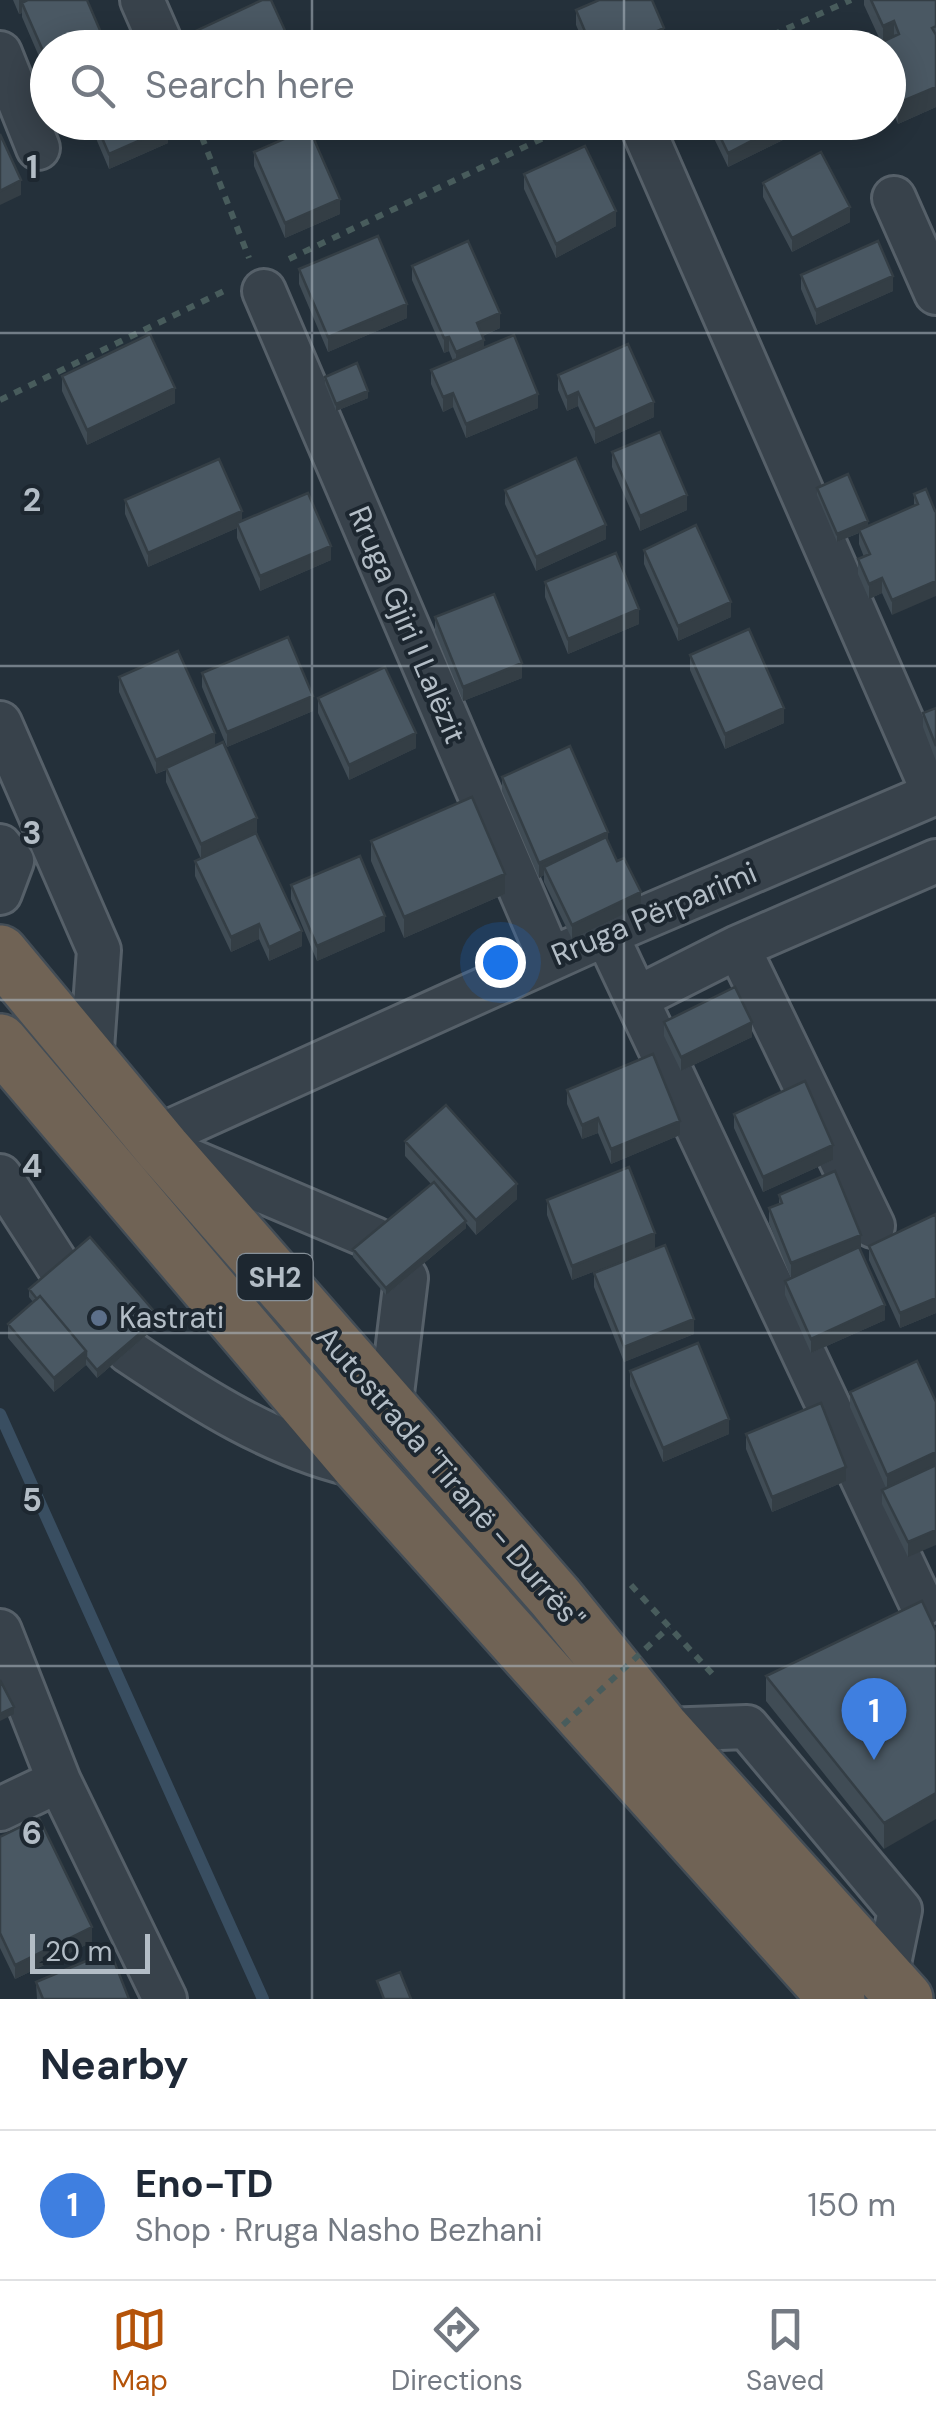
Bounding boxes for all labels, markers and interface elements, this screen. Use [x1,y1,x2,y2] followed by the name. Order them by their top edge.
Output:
[30,30,906,140] search box
[65,58,120,113] icon: search
[145,60,355,110] text: Search here
[26,146,38,188] text: 1
[23,479,41,521] text: 2
[340,500,475,749] street label: Rruga Gjiri I Lalëzit
[22,812,42,854] text: 3
[545,853,762,974] street label: Rruga Përparimi
[475,937,526,988] your location
[22,1145,42,1187] text: 4
[238,1254,312,1300] road number: SH2
[119,1298,224,1337] place label: Kastrati
[88,1307,110,1329] marker: Kastrati
[308,1318,593,1637] street label: Autostrada "Tiranë - Durrës"
[22,1479,42,1521] text: 5
[842,1678,906,1760] pin: 1
[22,1812,42,1854] text: 6
[30,1929,150,1974] scale bar
[45,1933,112,1970] text: 20 m
[40,2037,189,2092] text: Nearby
[135,2159,273,2209] text: Eno-TD
[67,2184,78,2226] text: 1
[808,2184,896,2226] text: 150 m
[135,2209,543,2251] text: Shop · Rruga Nasho Bezhani
[112,2302,168,2399] tab: Map
[391,2302,523,2399] tab: Directions
[746,2302,824,2399] tab: Saved

